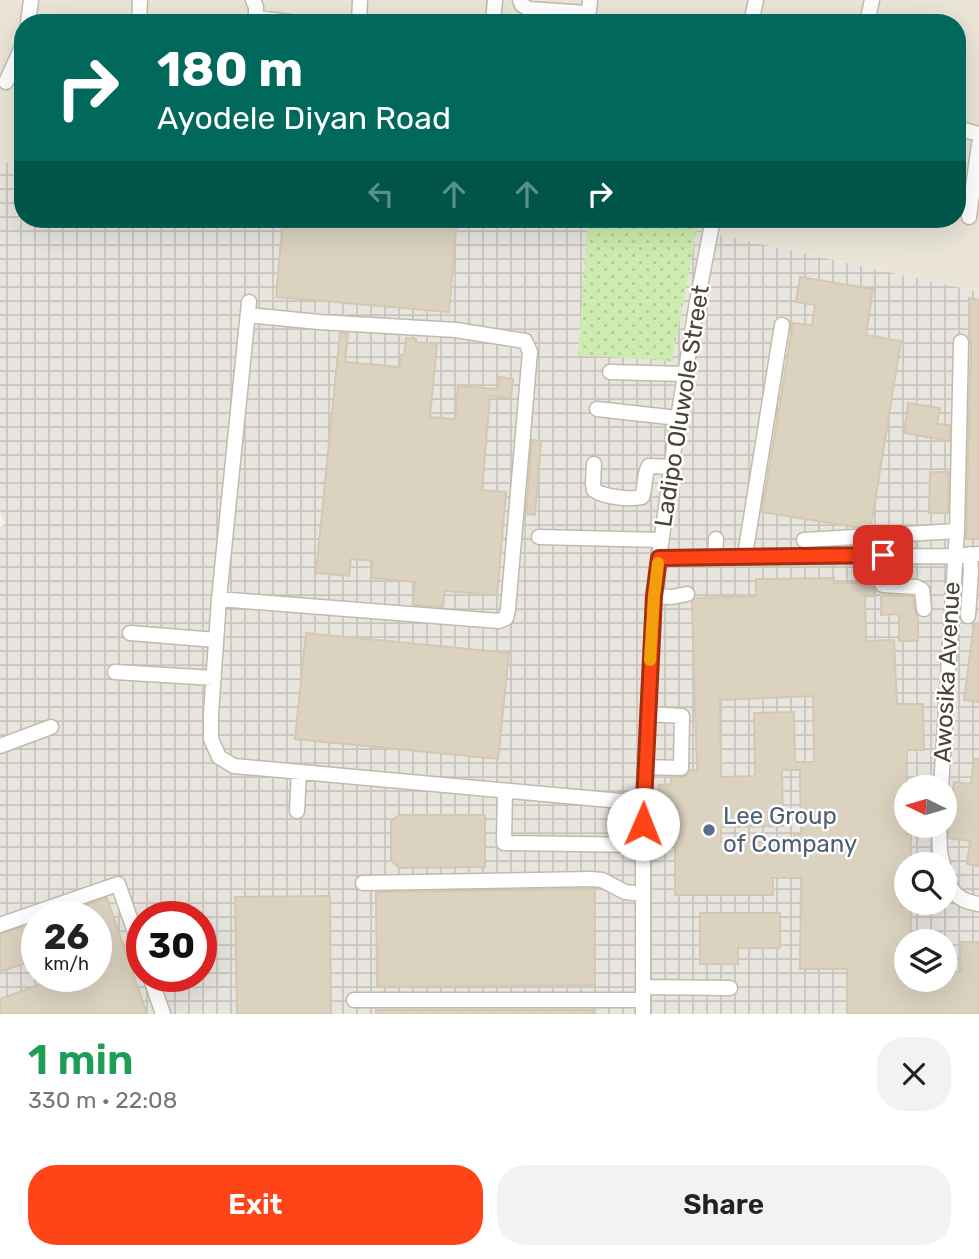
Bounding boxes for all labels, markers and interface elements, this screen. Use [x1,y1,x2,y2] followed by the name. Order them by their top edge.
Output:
[157,40,303,98] text: 180 m
[42,42,133,133] icon: right
[157,99,451,137] text: Ayodele Diyan Road
[362,175,400,213] icon: left
[435,175,473,213] icon: ahead
[508,175,546,213] icon: ahead
[581,175,619,213] icon: right
[649,283,715,529] street label: Ladipo Oluwole Street
[853,525,913,585] pin
[864,536,902,574] icon: arrive
[928,581,966,763] street label: Awosika Avenue
[894,775,957,838] north arrow
[894,775,957,992] map controls
[606,787,680,861] position arrow
[723,802,857,858] place label: Lee Group of Company
[701,822,717,838] marker: Lee Group of Company
[894,852,957,915] button: search
[126,901,217,992] speed limit sign: 30
[44,916,89,958] text: 26
[894,929,957,992] button: layers
[44,953,89,975] text: km/h
[28,1035,134,1085] text: 1 min
[877,1037,951,1111] button: close
[28,1086,177,1114] text: 330 m · 22:08
[28,1165,483,1245] button: Exit
[497,1165,951,1245] button: Share

